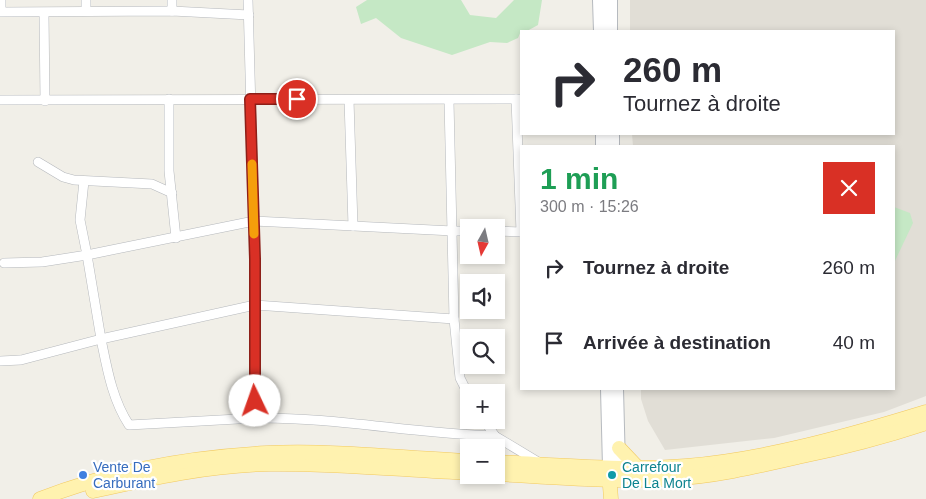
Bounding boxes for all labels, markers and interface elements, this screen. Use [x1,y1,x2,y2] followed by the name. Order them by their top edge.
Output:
[540,50,605,115] icon: right
[623,50,722,89] text: 260 m
[276,78,318,120] pin
[283,85,311,113] icon: arrive
[623,91,781,116] text: Tournez à droite
[540,162,618,195] text: 1 min
[823,162,875,214] button: close
[540,198,639,215] text: 300 m · 15:26
[460,219,505,264] north arrow
[460,219,505,484] map controls
[540,254,568,282] icon: right
[583,257,729,278] text: Tournez à droite
[822,257,875,278] text: 260 m
[460,274,505,319] button: sound
[460,329,505,374] button: search
[540,329,568,357] icon: arrive
[583,332,771,353] text: Arrivée à destination
[833,332,875,353] text: 40 m
[228,374,280,426] position arrow
[460,384,505,429] button: +
[460,439,505,484] button: −
[93,459,155,491] place label: Vente De Carburant
[622,459,691,491] place label: Carrefour De La Mort
[77,469,89,481] marker: Vente De Carburant
[606,469,618,481] marker: Carrefour De La Mort

